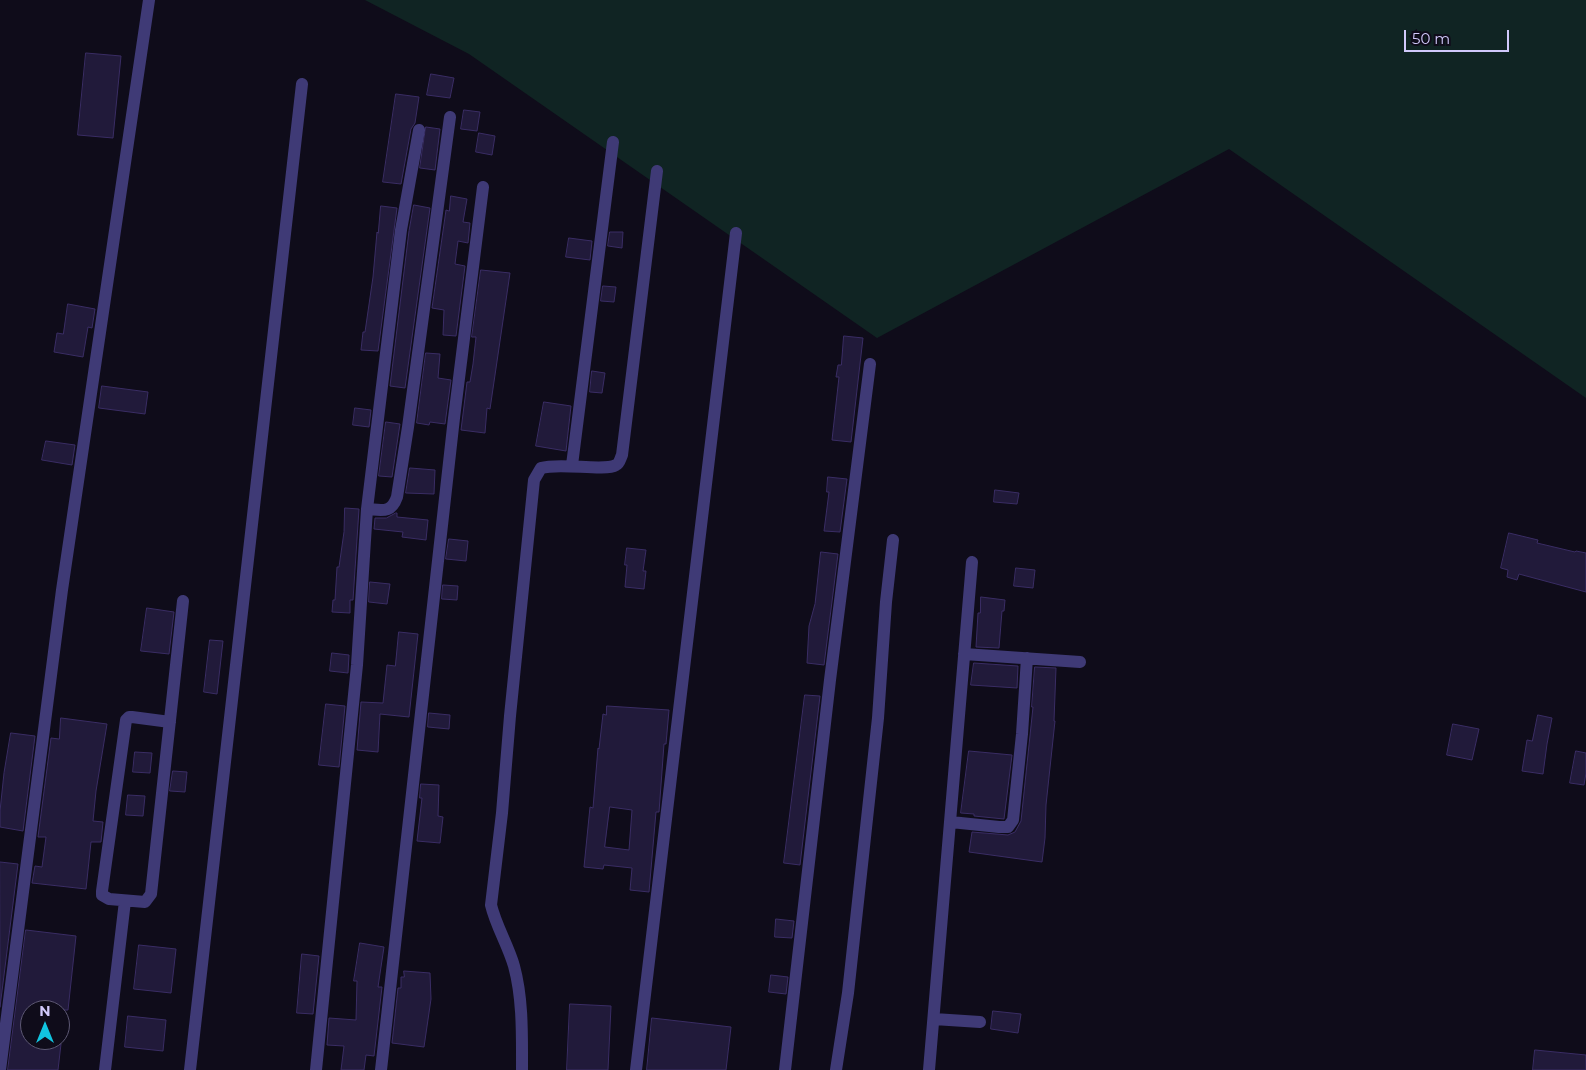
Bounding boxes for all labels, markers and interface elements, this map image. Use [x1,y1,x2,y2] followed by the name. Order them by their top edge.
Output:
[1406,20,1511,52] scale bar
[1412,29,1450,48] text: 50 m
[20,1000,70,1050] north arrow
[39,1002,51,1020] text: N

